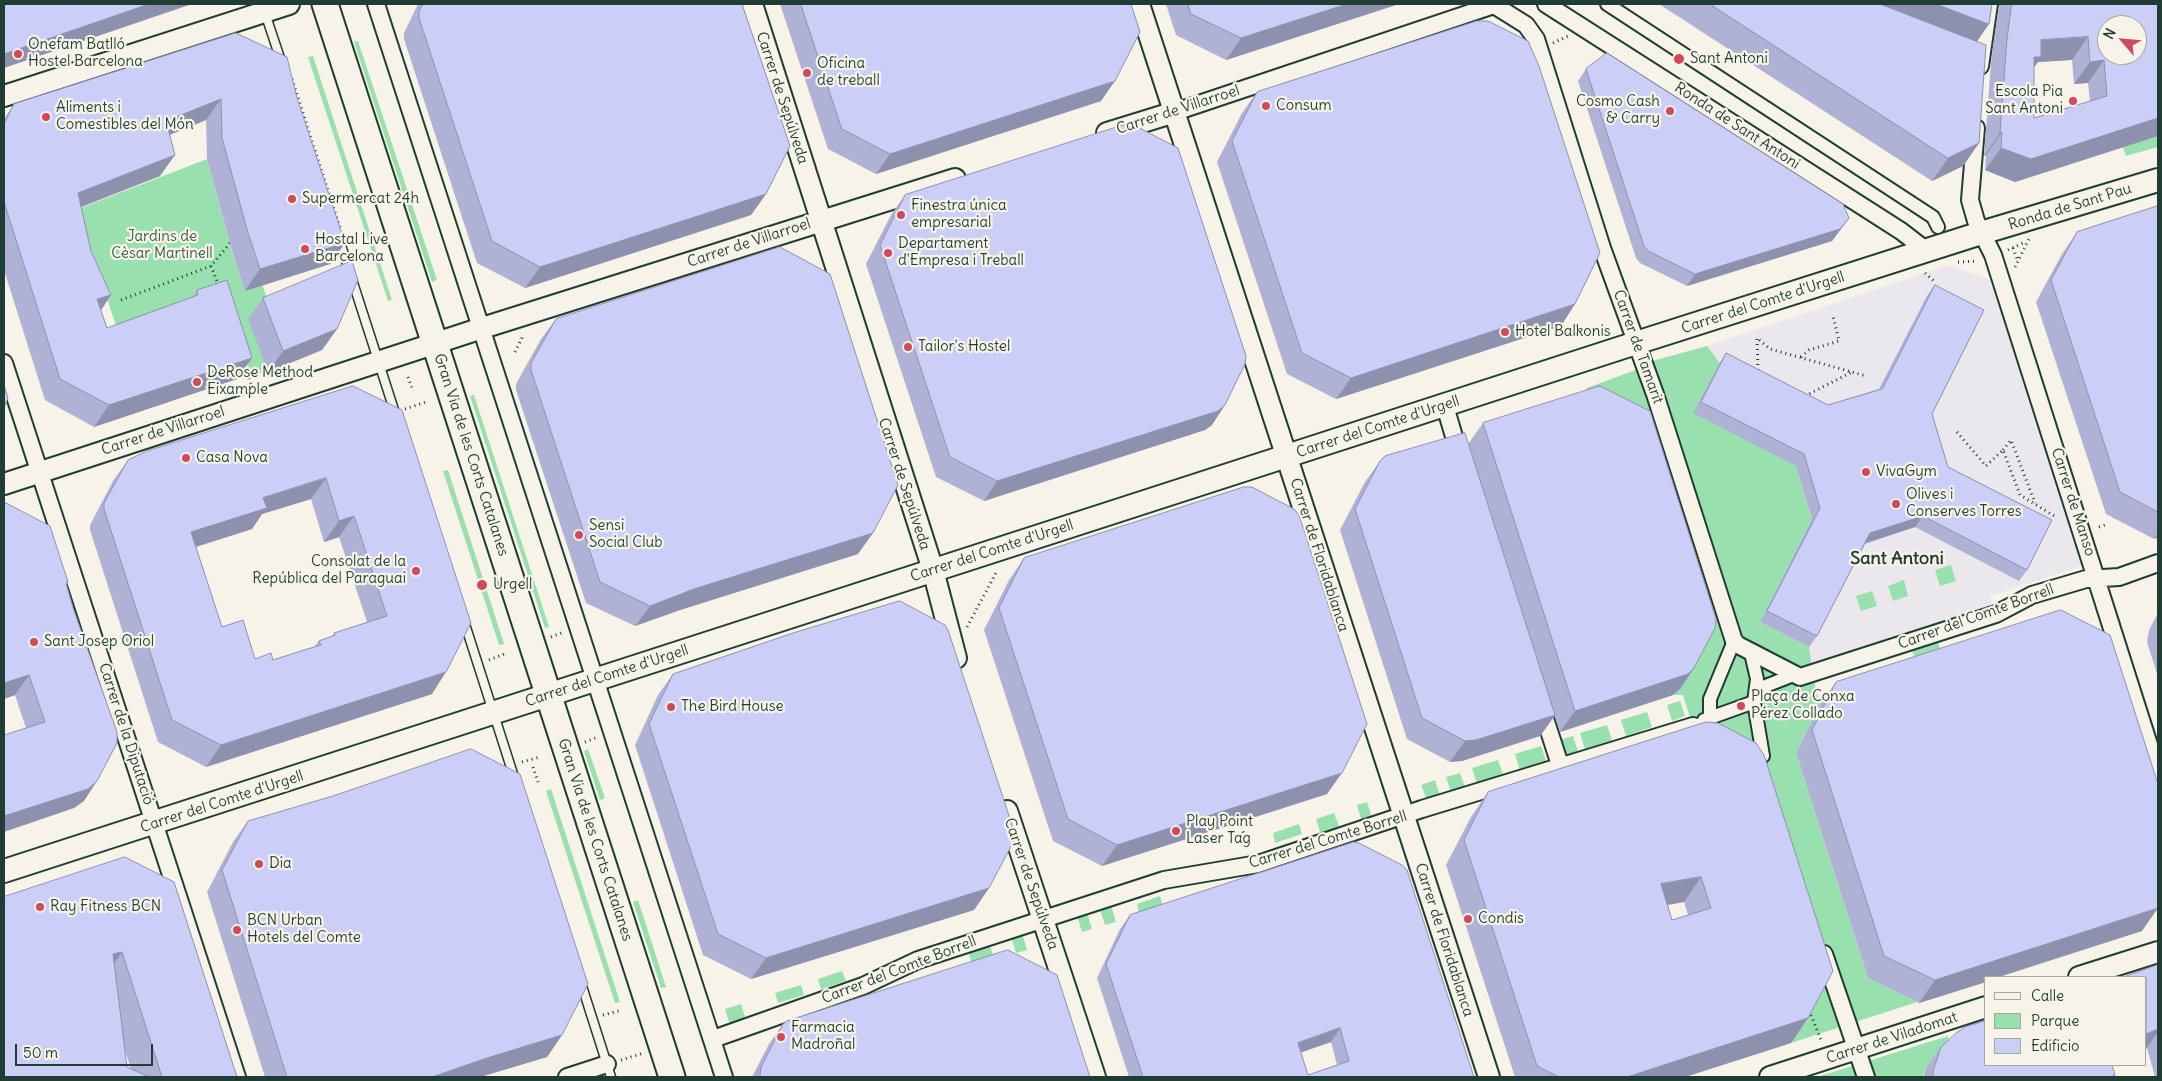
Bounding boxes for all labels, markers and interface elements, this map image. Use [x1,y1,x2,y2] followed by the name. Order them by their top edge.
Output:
[2097,15,2147,65] north arrow
[2099,25,2120,42] text: N
[752,30,812,166] street label: Carrer de Sepúlveda
[28,36,143,71] place label: Onefam Batlló Hostel Barcelona
[12,48,24,60] marker: Onefam Batlló Hostel Barcelona
[1690,50,1768,68] place label: Sant Antoni
[1672,52,1686,66] marker: Sant Antoni
[817,55,880,90] place label: Oficina de treball
[801,67,813,79] marker: Oficina de treball
[1671,79,1803,173] street label: Ronda de Sant Antoni
[1114,82,1242,138] street label: Carrer de Villarroel
[1985,83,2063,118] place label: Escola Pia Sant Antoni
[1576,93,1660,128] place label: Cosmo Cash & Carry
[2067,95,2079,107] marker: Escola Pia Sant Antoni
[1276,97,1332,115] place label: Consum
[56,99,194,134] place label: Aliments i Comestibles del Món
[1260,100,1272,112] marker: Consum
[1664,105,1676,117] marker: Cosmo Cash & Carry
[40,111,52,123] marker: Aliments i Comestibles del Món
[2006,180,2134,234] street label: Ronda de Sant Pau
[302,190,419,208] place label: Supermercat 24h
[286,193,298,205] marker: Supermercat 24h
[911,197,1006,232] place label: Finestra única empresarial
[895,209,907,221] marker: Finestra única empresarial
[685,215,813,271] street label: Carrer de Villarroel
[111,228,213,263] park label: Jardins de Cèsar Martinell
[315,231,388,266] place label: Hostal Live Barcelona
[898,235,1024,270] place label: Departament d'Empresa i Treball
[299,243,311,255] marker: Hostal Live Barcelona
[882,247,894,259] marker: Departament d'Empresa i Treball
[1679,268,1847,338] street label: Carrer del Comte d'Urgell
[1609,288,1667,406] street label: Carrer de Tamarit
[1515,323,1611,341] place label: Hotel Balkonis
[1499,326,1511,338] marker: Hotel Balkonis
[918,338,1010,356] place label: Tailor's Hostel
[902,341,914,353] marker: Tailor's Hostel
[430,351,512,559] street label: Gran Via de les Corts Catalanes
[207,364,313,399] place label: DeRose Method Eixample
[191,376,203,388] marker: DeRose Method Eixample
[1294,392,1462,462] street label: Carrer del Comte d'Urgell
[99,403,227,459] street label: Carrer de Villarroel
[874,416,934,552] street label: Carrer de Sepúlveda
[2047,446,2099,558] street label: Carrer de Manso
[196,449,268,467] place label: Casa Nova
[180,452,192,464] marker: Casa Nova
[1876,463,1937,481] place label: VivaGym
[1860,466,1872,478] marker: VivaGym
[1286,476,1352,634] street label: Carrer de Floridablanca
[1906,486,2022,521] place label: Olives i Conserves Torres
[1890,498,1902,510] marker: Olives i Conserves Torres
[908,516,1076,586] street label: Carrer del Comte d'Urgell
[589,517,663,552] place label: Sensi Social Club
[573,529,585,541] marker: Sensi Social Club
[1850,548,1944,570] district label: Sant Antoni
[252,553,406,588] place label: Consolat de la República del Paraguai
[410,565,422,577] marker: Consolat de la República del Paraguai
[493,576,532,594] place label: Urgell
[475,578,489,592] marker: Urgell
[1896,580,2056,654] street label: Carrer del Comte Borrell
[44,633,154,651] place label: Sant Josep Oriol
[28,636,40,648] marker: Sant Josep Oriol
[523,641,691,711] street label: Carrer del Comte d'Urgell
[95,661,157,807] street label: Carrer de la Diputació
[1751,688,1854,723] place label: Plaça de Conxa Pérez Collado
[681,698,784,716] place label: The Bird House
[1735,700,1747,712] marker: Plaça de Conxa Pérez Collado
[665,701,677,713] marker: The Bird House
[554,736,636,944] street label: Gran Via de les Corts Catalanes
[138,767,306,837] street label: Carrer del Comte d'Urgell
[1247,807,1409,873] street label: Carrer del Comte Borrell
[1186,813,1253,848] place label: Play Point Laser Tag
[1000,816,1062,952] street label: Carrer de Sepúlveda
[1170,825,1182,837] marker: Play Point Laser Tag
[269,855,292,873] place label: Dia
[253,858,265,870] marker: Dia
[1411,861,1477,1019] street label: Carrer de Floridablanca
[50,898,161,916] place label: Ray Fitness BCN
[34,901,46,913] marker: Ray Fitness BCN
[1478,910,1524,928] place label: Condis
[247,912,361,947] place label: BCN Urban Hotels del Comte
[1462,913,1474,925] marker: Condis
[231,924,243,936] marker: BCN Urban Hotels del Comte
[819,932,979,1008] street label: Carrer del Comte Borrell
[1984,976,2147,1066] legend
[2031,986,2064,1005] text: Calle
[1824,1008,1960,1068] street label: Carrer de Viladomat
[2031,1011,2079,1030] text: Parque
[791,1019,855,1054] place label: Farmacia Madroñal
[775,1031,787,1043] marker: Farmacia Madroñal
[18,1034,155,1066] scale bar
[2031,1036,2079,1055] text: Edificio
[23,1043,58,1062] text: 50 m

